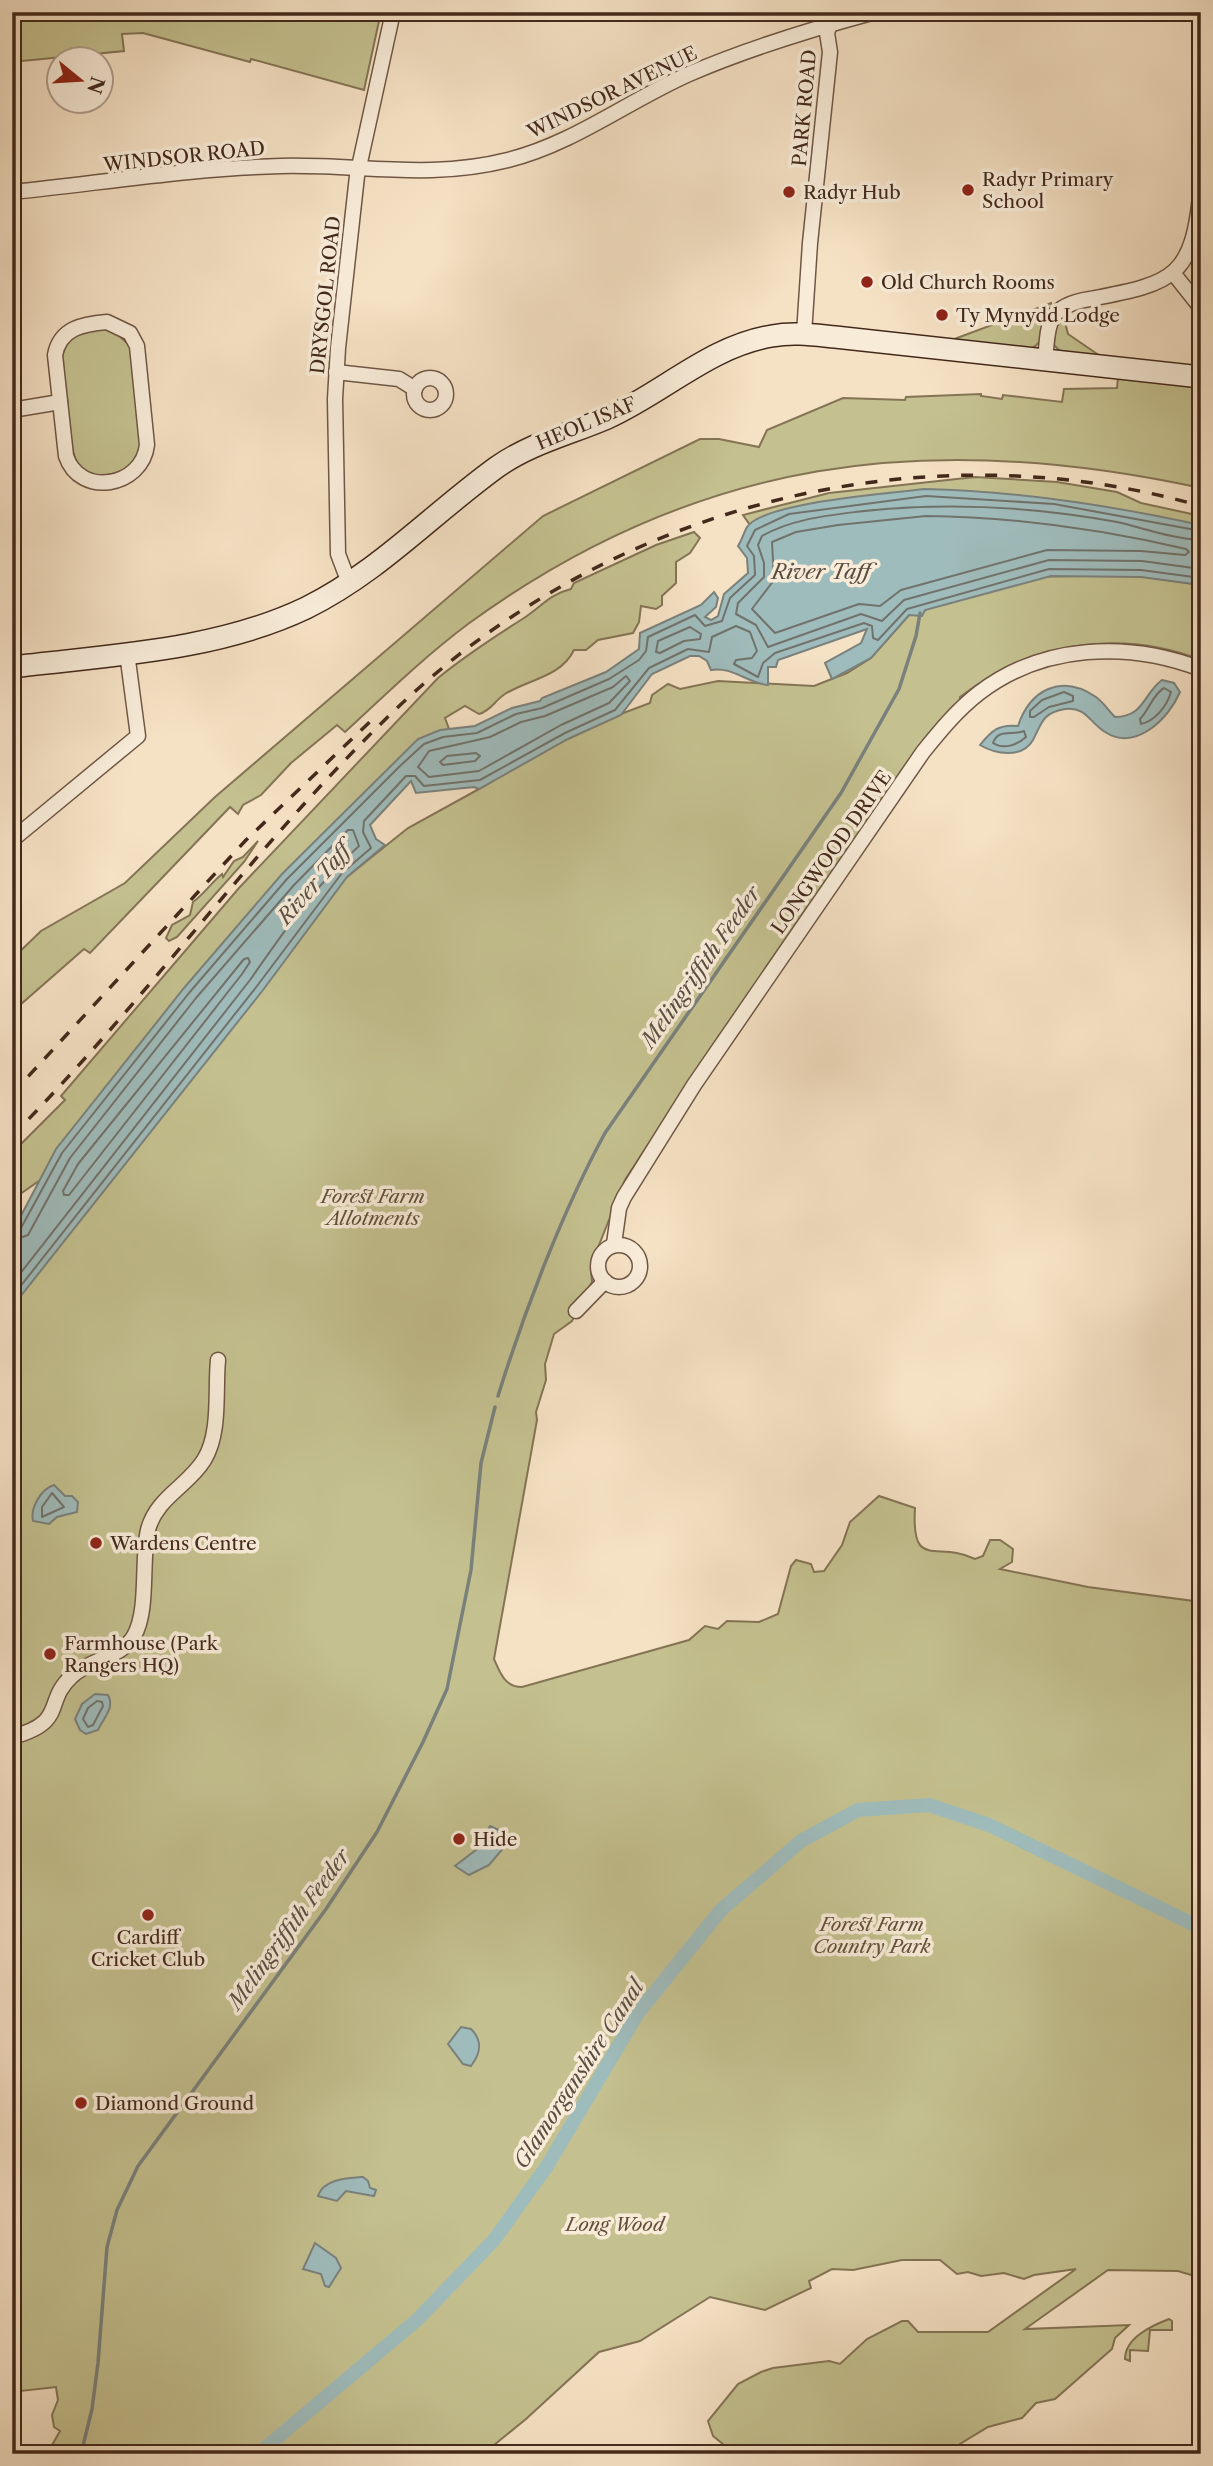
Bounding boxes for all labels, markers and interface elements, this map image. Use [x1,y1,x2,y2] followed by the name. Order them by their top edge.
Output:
[523,41,701,144] street label: WINDSOR AVENUE
[46,46,116,116] north arrow
[788,49,821,167] street label: PARK ROAD
[82,74,109,97] text: N
[101,137,266,177] street label: WINDSOR ROAD
[982,168,1114,213] place label: Radyr Primary School
[803,181,901,204] place label: Radyr Hub
[960,182,976,198] marker: Radyr Primary School
[781,184,797,200] marker: Radyr Hub
[306,215,345,375] street label: DRYSGOL ROAD
[881,271,1055,294] place label: Old Church Rooms
[859,274,875,290] marker: Old Church Rooms
[956,304,1120,327] place label: Ty Mynydd Lodge
[934,307,950,323] marker: Ty Mynydd Lodge
[533,392,640,455] street label: HEOL ISAF
[770,559,878,584] water label: River Taff
[766,766,896,938] street label: LONGWOOD DRIVE
[271,833,360,931] water label: River Taff
[634,880,766,1055] water label: Melingriffith Feeder
[319,1185,425,1230] park label: Forest Farm Allotments
[109,1532,257,1555] place label: Wardens Centre
[88,1535,104,1551] marker: Wardens Centre
[64,1632,219,1677] place label: Farmhouse (Park Rangers HQ)
[42,1646,58,1662] marker: Farmhouse (Park Rangers HQ)
[473,1828,517,1851] place label: Hide
[451,1831,467,1847] marker: Hide
[220,1843,356,2016] water label: Melingriffith Feeder
[140,1907,156,1923] marker: Cardiff Cricket Club
[813,1913,931,1958] park label: Forest Farm Country Park
[91,1926,205,1971] place label: Cardiff Cricket Club
[508,1973,650,2173] water label: Glamorganshire Canal
[95,2092,254,2115] place label: Diamond Ground
[73,2095,89,2111] marker: Diamond Ground
[564,2213,666,2236] park label: Long Wood

